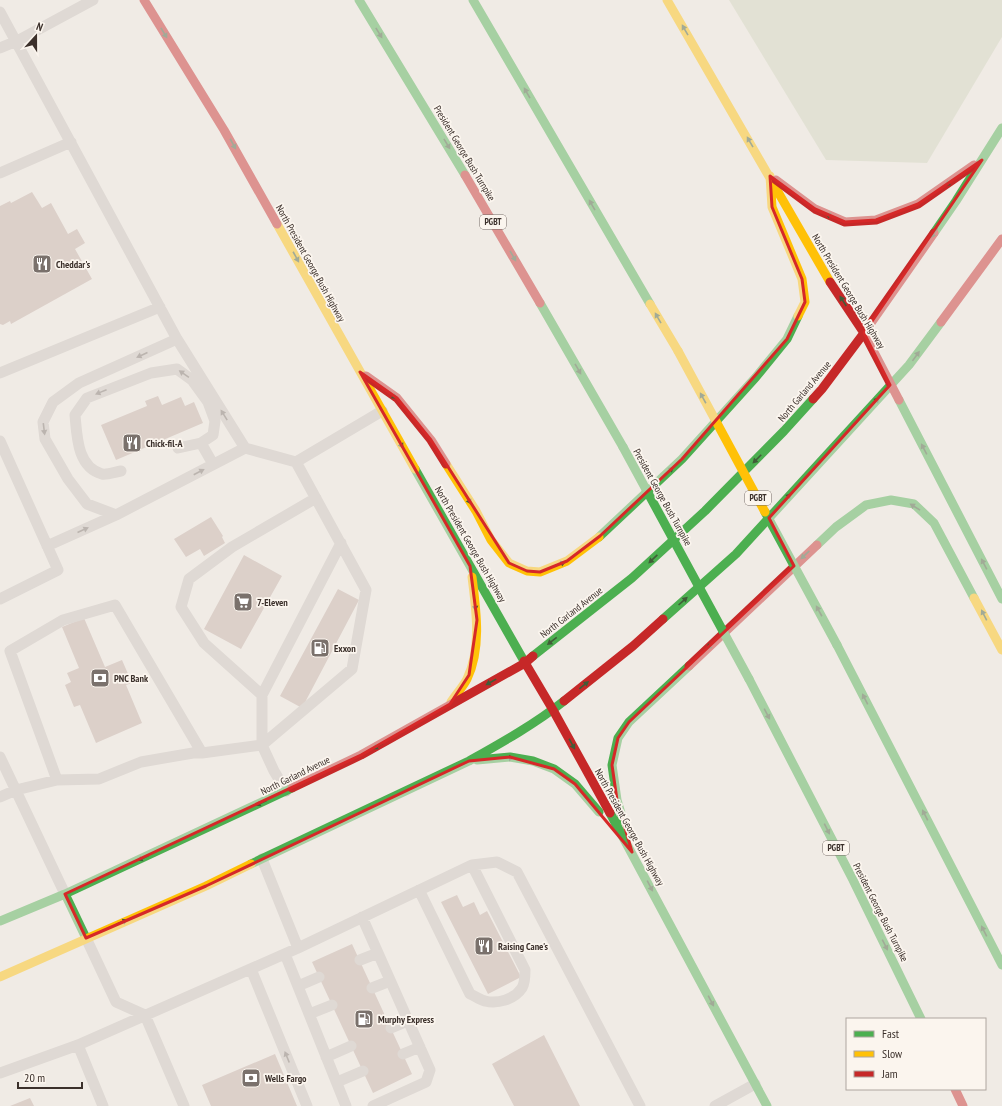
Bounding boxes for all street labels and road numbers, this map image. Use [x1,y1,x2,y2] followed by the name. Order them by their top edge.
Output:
[431,103,498,203] street label: President George Bush Turnpike
[273,202,348,324] street label: North President George Bush Highway
[480,215,506,229] road number: PGBT
[809,231,888,351] street label: North President George Bush Highway
[775,358,834,425] street label: North Garland Avenue
[630,446,695,548] street label: President George Bush Turnpike
[432,484,509,605] street label: North President George Bush Highway
[745,491,771,505] road number: PGBT
[537,584,605,641] street label: North Garland Avenue
[258,753,332,798] street label: North Garland Avenue
[592,766,667,888] street label: North President George Bush Highway
[823,841,849,855] road number: PGBT
[850,861,911,964] street label: President George Bush Turnpike

